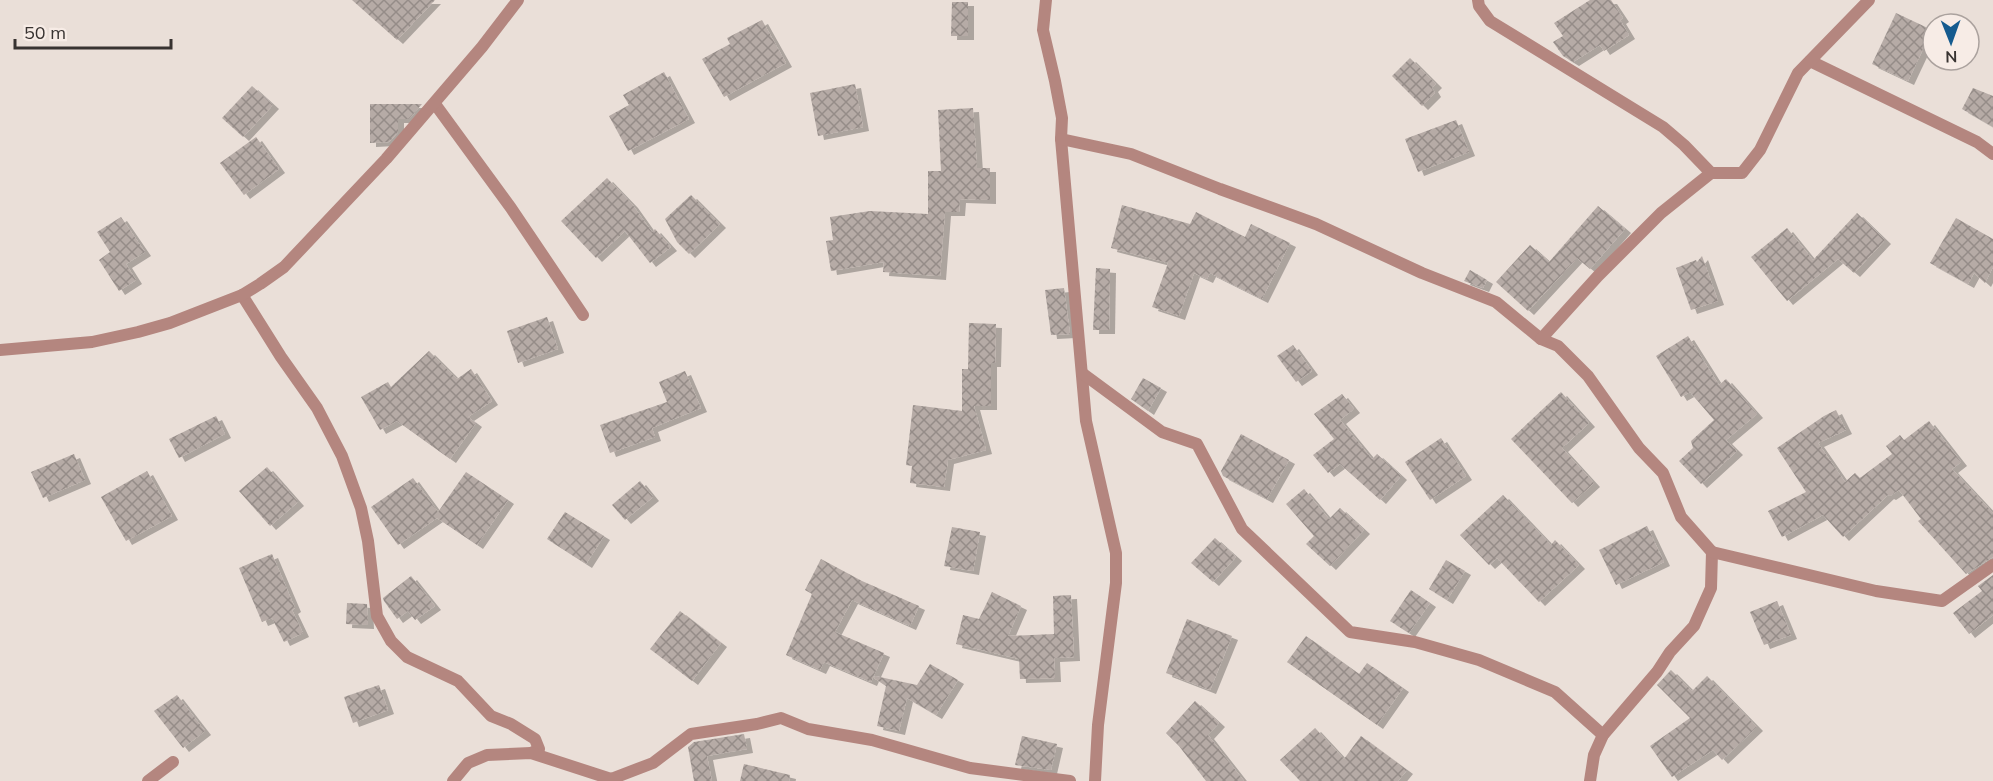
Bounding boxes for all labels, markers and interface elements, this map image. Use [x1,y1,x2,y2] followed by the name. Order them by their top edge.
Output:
[15,12,171,50] scale bar
[1921,12,1981,72] north arrow
[24,21,66,44] text: 50 m
[1945,47,1957,67] text: N

